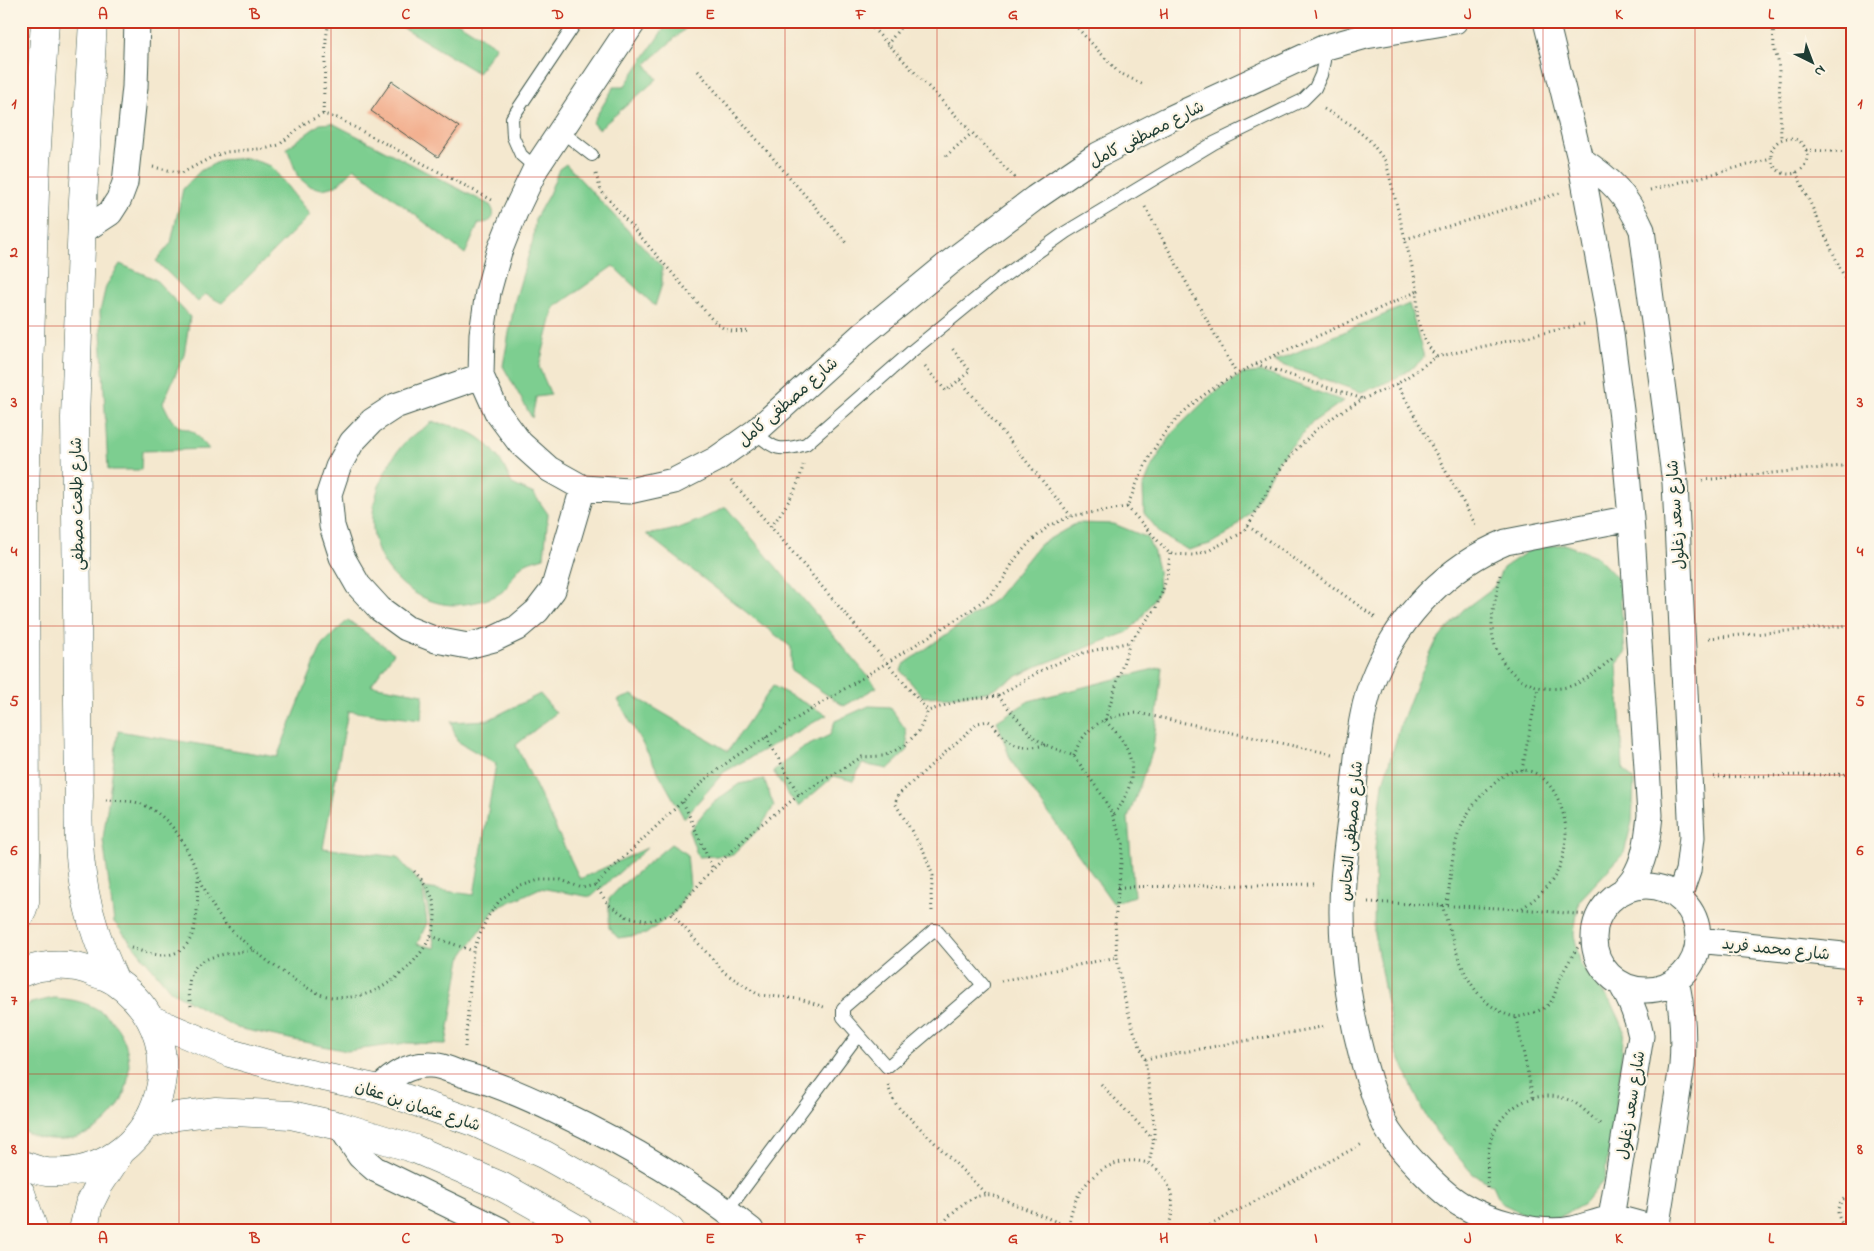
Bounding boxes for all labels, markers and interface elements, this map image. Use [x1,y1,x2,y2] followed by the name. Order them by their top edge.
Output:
[98,3,108,27] text: A
[249,3,261,27] text: B
[402,3,411,27] text: C
[551,3,564,27] text: D
[705,3,715,27] text: E
[855,3,867,27] text: F
[1008,3,1018,27] text: G
[1159,3,1169,27] text: H
[1314,3,1318,27] text: I
[1464,3,1472,27] text: J
[1615,3,1624,27] text: K
[1768,3,1775,27] text: L
[1786,38,1836,88] north arrow
[1809,60,1830,82] text: N
[11,92,17,116] text: 1
[1857,92,1863,116] text: 1
[1085,95,1209,174] street label: شارع مصطفى كامل
[9,241,18,265] text: 2
[1855,241,1864,265] text: 2
[733,352,844,453] street label: شارع مصطفى كامل
[10,391,18,415] text: 3
[1856,391,1864,415] text: 3
[65,437,91,571] street label: شارع طلعت مصطفى
[1661,459,1693,571] street label: شارع سعد زغلول
[10,540,18,564] text: 4
[1856,540,1864,564] text: 4
[9,690,19,714] text: 5
[1855,690,1865,714] text: 5
[1334,760,1370,902] street label: شارع مصطفى النحاس
[9,839,18,863] text: 6
[1855,839,1864,863] text: 6
[1721,932,1831,968] street label: شارع محمد فريد
[11,989,18,1013] text: 7
[1857,989,1864,1013] text: 7
[1612,1049,1652,1161] street label: شارع سعد زغلول
[352,1075,483,1138] street label: شارع عثمان بن عفان
[10,1138,17,1162] text: 8
[1856,1138,1863,1162] text: 8
[98,1227,108,1251] text: A
[249,1227,261,1251] text: B
[402,1227,411,1251] text: C
[551,1227,564,1251] text: D
[705,1227,715,1251] text: E
[855,1227,867,1251] text: F
[1008,1227,1018,1251] text: G
[1159,1227,1169,1251] text: H
[1314,1227,1318,1251] text: I
[1464,1227,1472,1251] text: J
[1615,1227,1624,1251] text: K
[1768,1227,1775,1251] text: L

